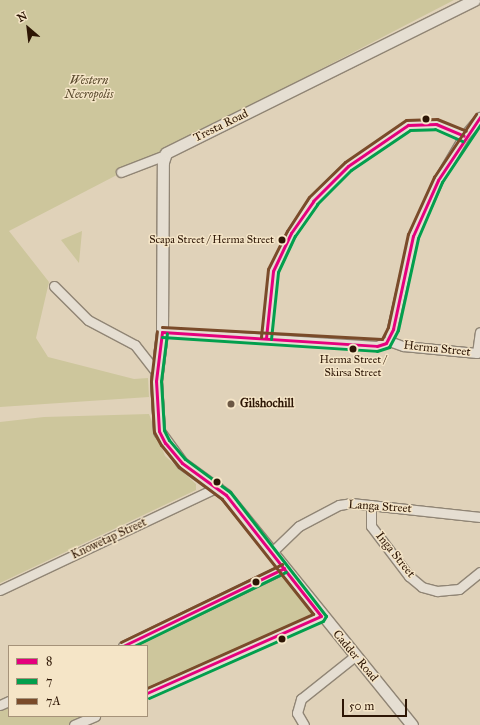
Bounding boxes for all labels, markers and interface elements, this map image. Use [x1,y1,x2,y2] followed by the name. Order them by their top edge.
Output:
[8,8,48,48] north arrow
[15,9,29,25] text: N
[65,74,113,102] park label: Western Necropolis
[191,107,251,145] street label: Tresta Road
[421,114,431,124] unlabelled marker
[149,233,274,247] place label: Scapa Street / Herma Street
[277,235,287,245] marker: Scapa Street / Herma Street
[403,338,471,360] street label: Herma Street
[348,344,358,354] marker: Herma Street / Skirsa Street
[319,354,387,380] place label: Herma Street / Skirsa Street
[240,397,294,411] place label: Gilshochill
[225,398,237,410] marker: Gilshochill
[212,477,222,487] unlabelled marker
[348,498,412,516] street label: Langa Street
[69,515,149,563] street label: Knowetap Street
[372,529,418,581] street label: Inga Street
[251,577,261,587] unlabelled marker
[329,627,381,685] street label: Cadder Road
[277,634,287,644] unlabelled marker
[8,645,148,717] legend
[46,654,52,668] text: 8
[46,674,52,688] text: 7
[344,691,409,717] scale bar
[46,694,60,708] text: 7A
[349,699,374,713] text: 50 m

